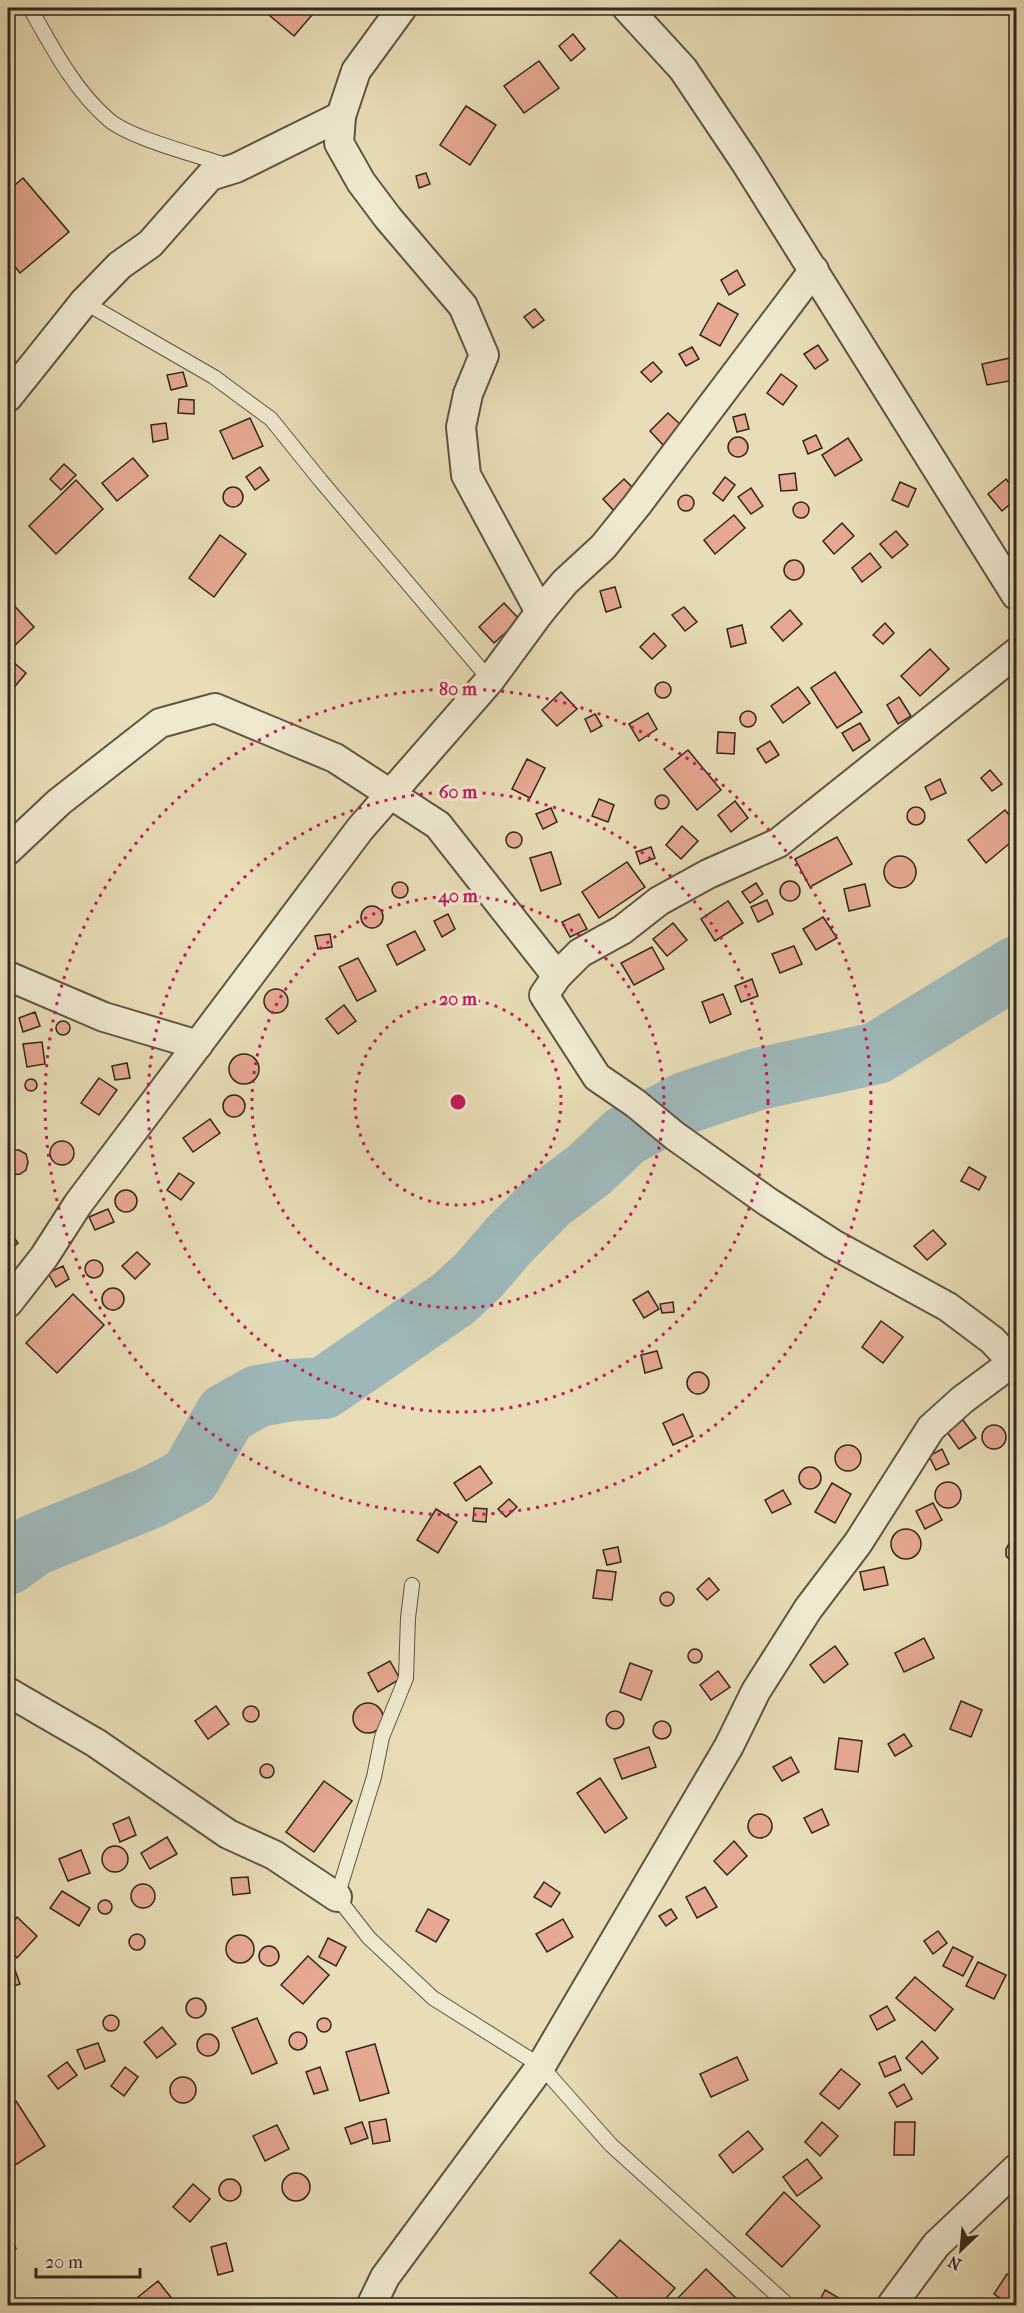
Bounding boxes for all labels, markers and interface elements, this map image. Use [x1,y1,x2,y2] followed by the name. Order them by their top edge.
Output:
[439,679,478,700] text: 80 m
[439,782,478,803] text: 60 m
[437,886,479,907] text: 40 m
[439,989,478,1010] text: 20 m
[448,1092,468,1112] centre of rings
[931,2220,991,2280] north arrow
[36,2241,140,2279] scale bar
[944,2251,964,2274] text: N
[45,2252,83,2273] text: 20 m

